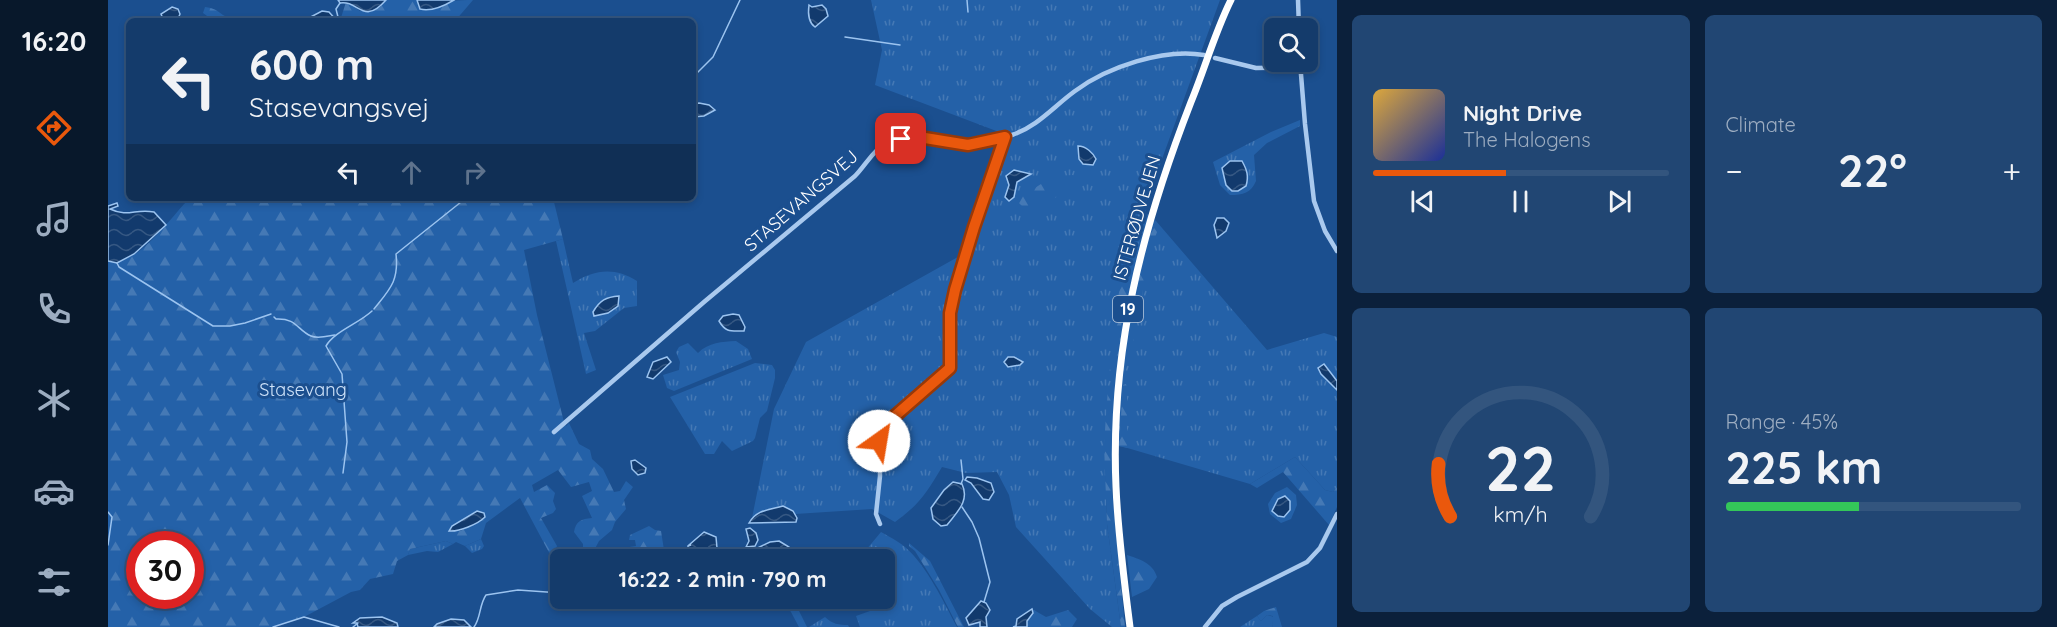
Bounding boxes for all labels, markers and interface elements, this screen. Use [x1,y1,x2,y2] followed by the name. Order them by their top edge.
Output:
[1264,18,1318,72] map controls
[1264,18,1318,72] button: search
[22,24,86,58] text: 16:20
[249,38,374,91] text: 600 m
[150,42,228,120] icon: left
[249,90,430,124] text: Stasevangsvej
[1463,99,1582,127] text: Night Drive
[33,107,75,149] icon: directions
[1726,112,1796,137] text: Climate
[875,113,926,164] pin
[884,122,917,155] icon: arrive
[1463,127,1591,152] text: The Halogens
[1838,142,1907,198] text: 22°
[739,145,862,256] street label: STASEVANGSVEJ
[1726,150,1743,191] text: −
[2002,150,2021,191] text: +
[1108,153,1165,283] street label: ISTERØDVEJEN
[332,156,365,189] icon: left
[395,156,428,189] icon: ahead
[458,156,491,189] icon: right
[1406,185,1439,218] icon: previous
[1504,185,1537,218] icon: pause
[1603,185,1636,218] icon: next
[33,198,75,240] icon: music
[33,288,75,330] icon: phone
[1113,296,1143,322] road number: 19
[259,378,347,401] park label: Stasevang
[33,379,75,421] icon: climate
[847,409,911,473] position arrow
[1726,409,1838,434] text: Range · 45%
[1485,429,1556,507] text: 22
[1726,439,1882,495] text: 225 km
[33,470,75,512] icon: car
[1494,501,1548,527] text: km/h
[126,531,204,609] speed limit sign: 30
[33,561,75,603] icon: filters
[619,565,826,593] text: 16:22 · 2 min · 790 m

